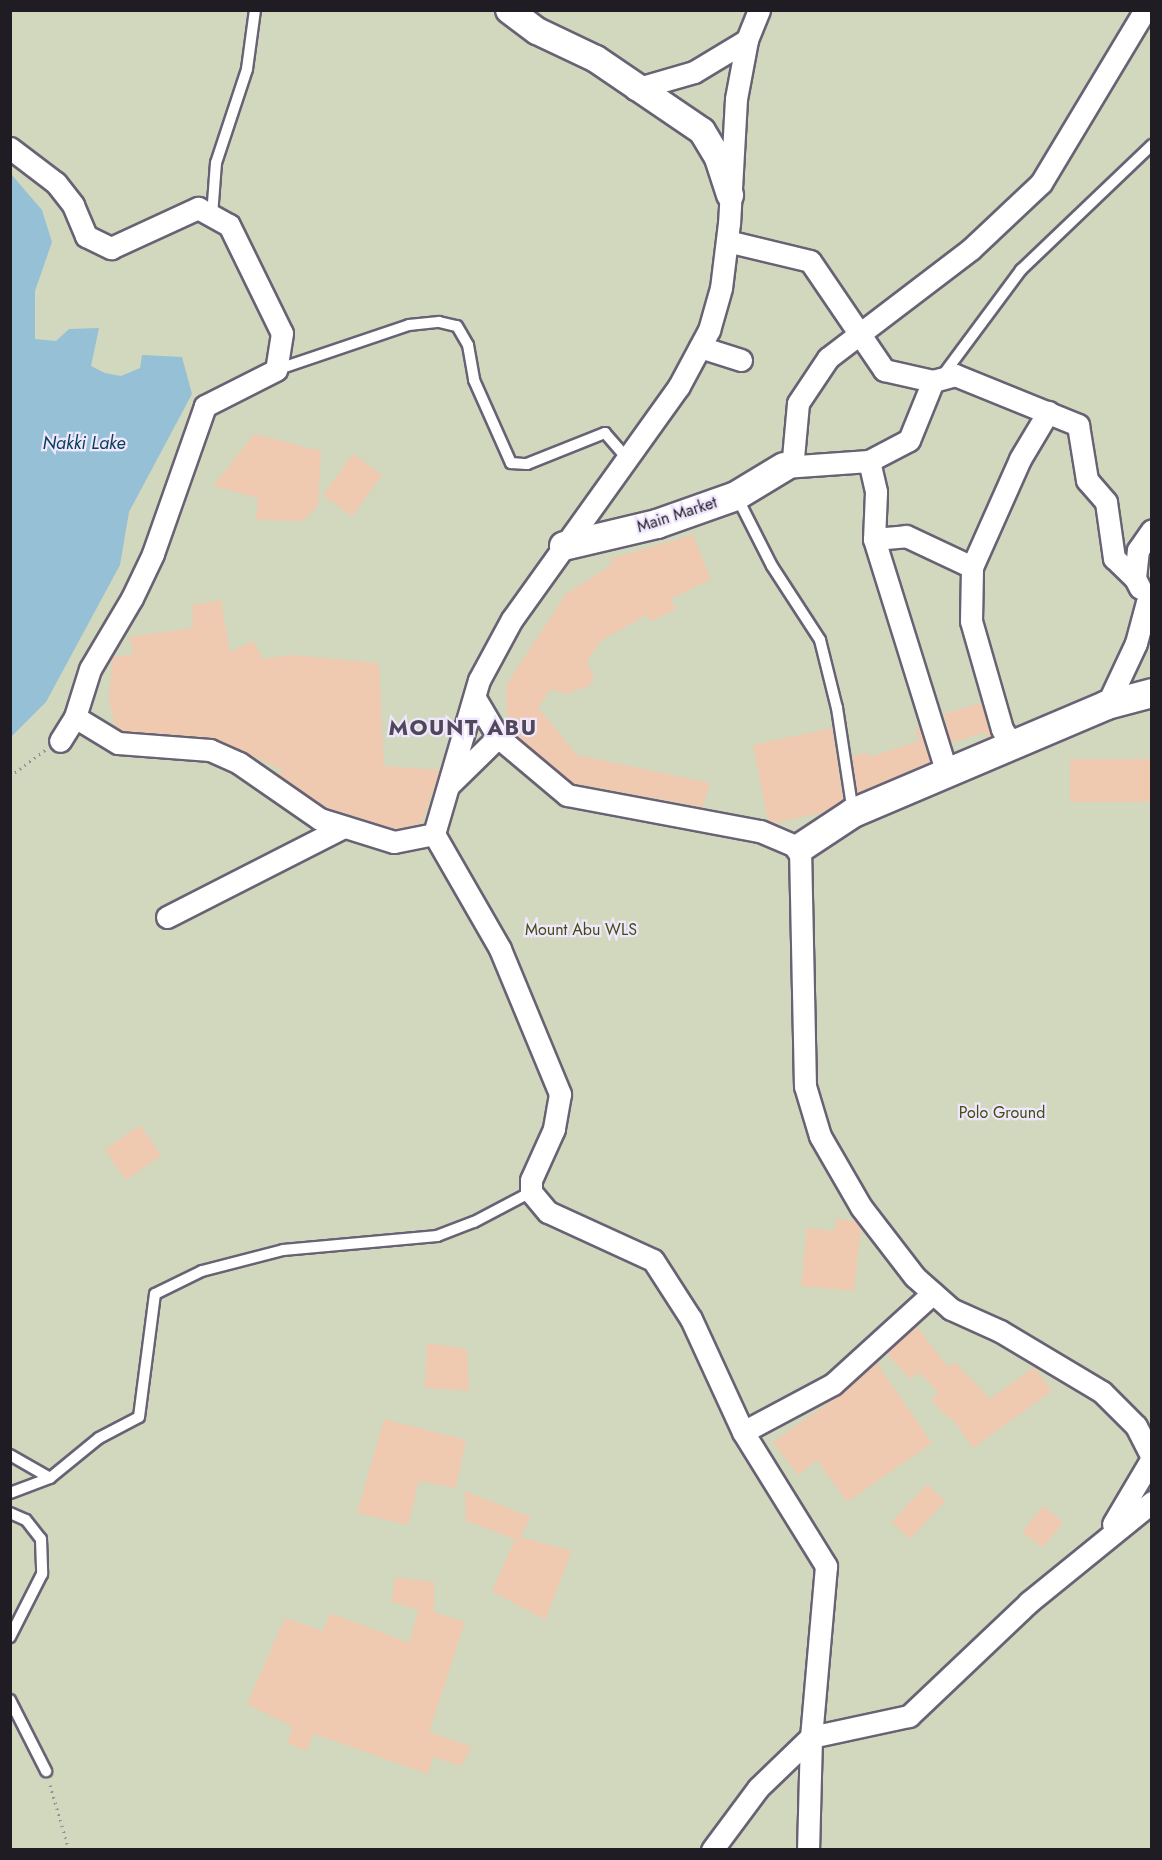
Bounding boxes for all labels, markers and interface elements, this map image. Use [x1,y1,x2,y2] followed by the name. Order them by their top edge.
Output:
[42,432,126,454] water label: Nakki Lake
[635,493,719,537] street label: Main Market
[388,715,538,741] district label: MOUNT ABU
[525,920,637,940] park label: Mount Abu WLS
[959,1103,1045,1123] park label: Polo Ground

